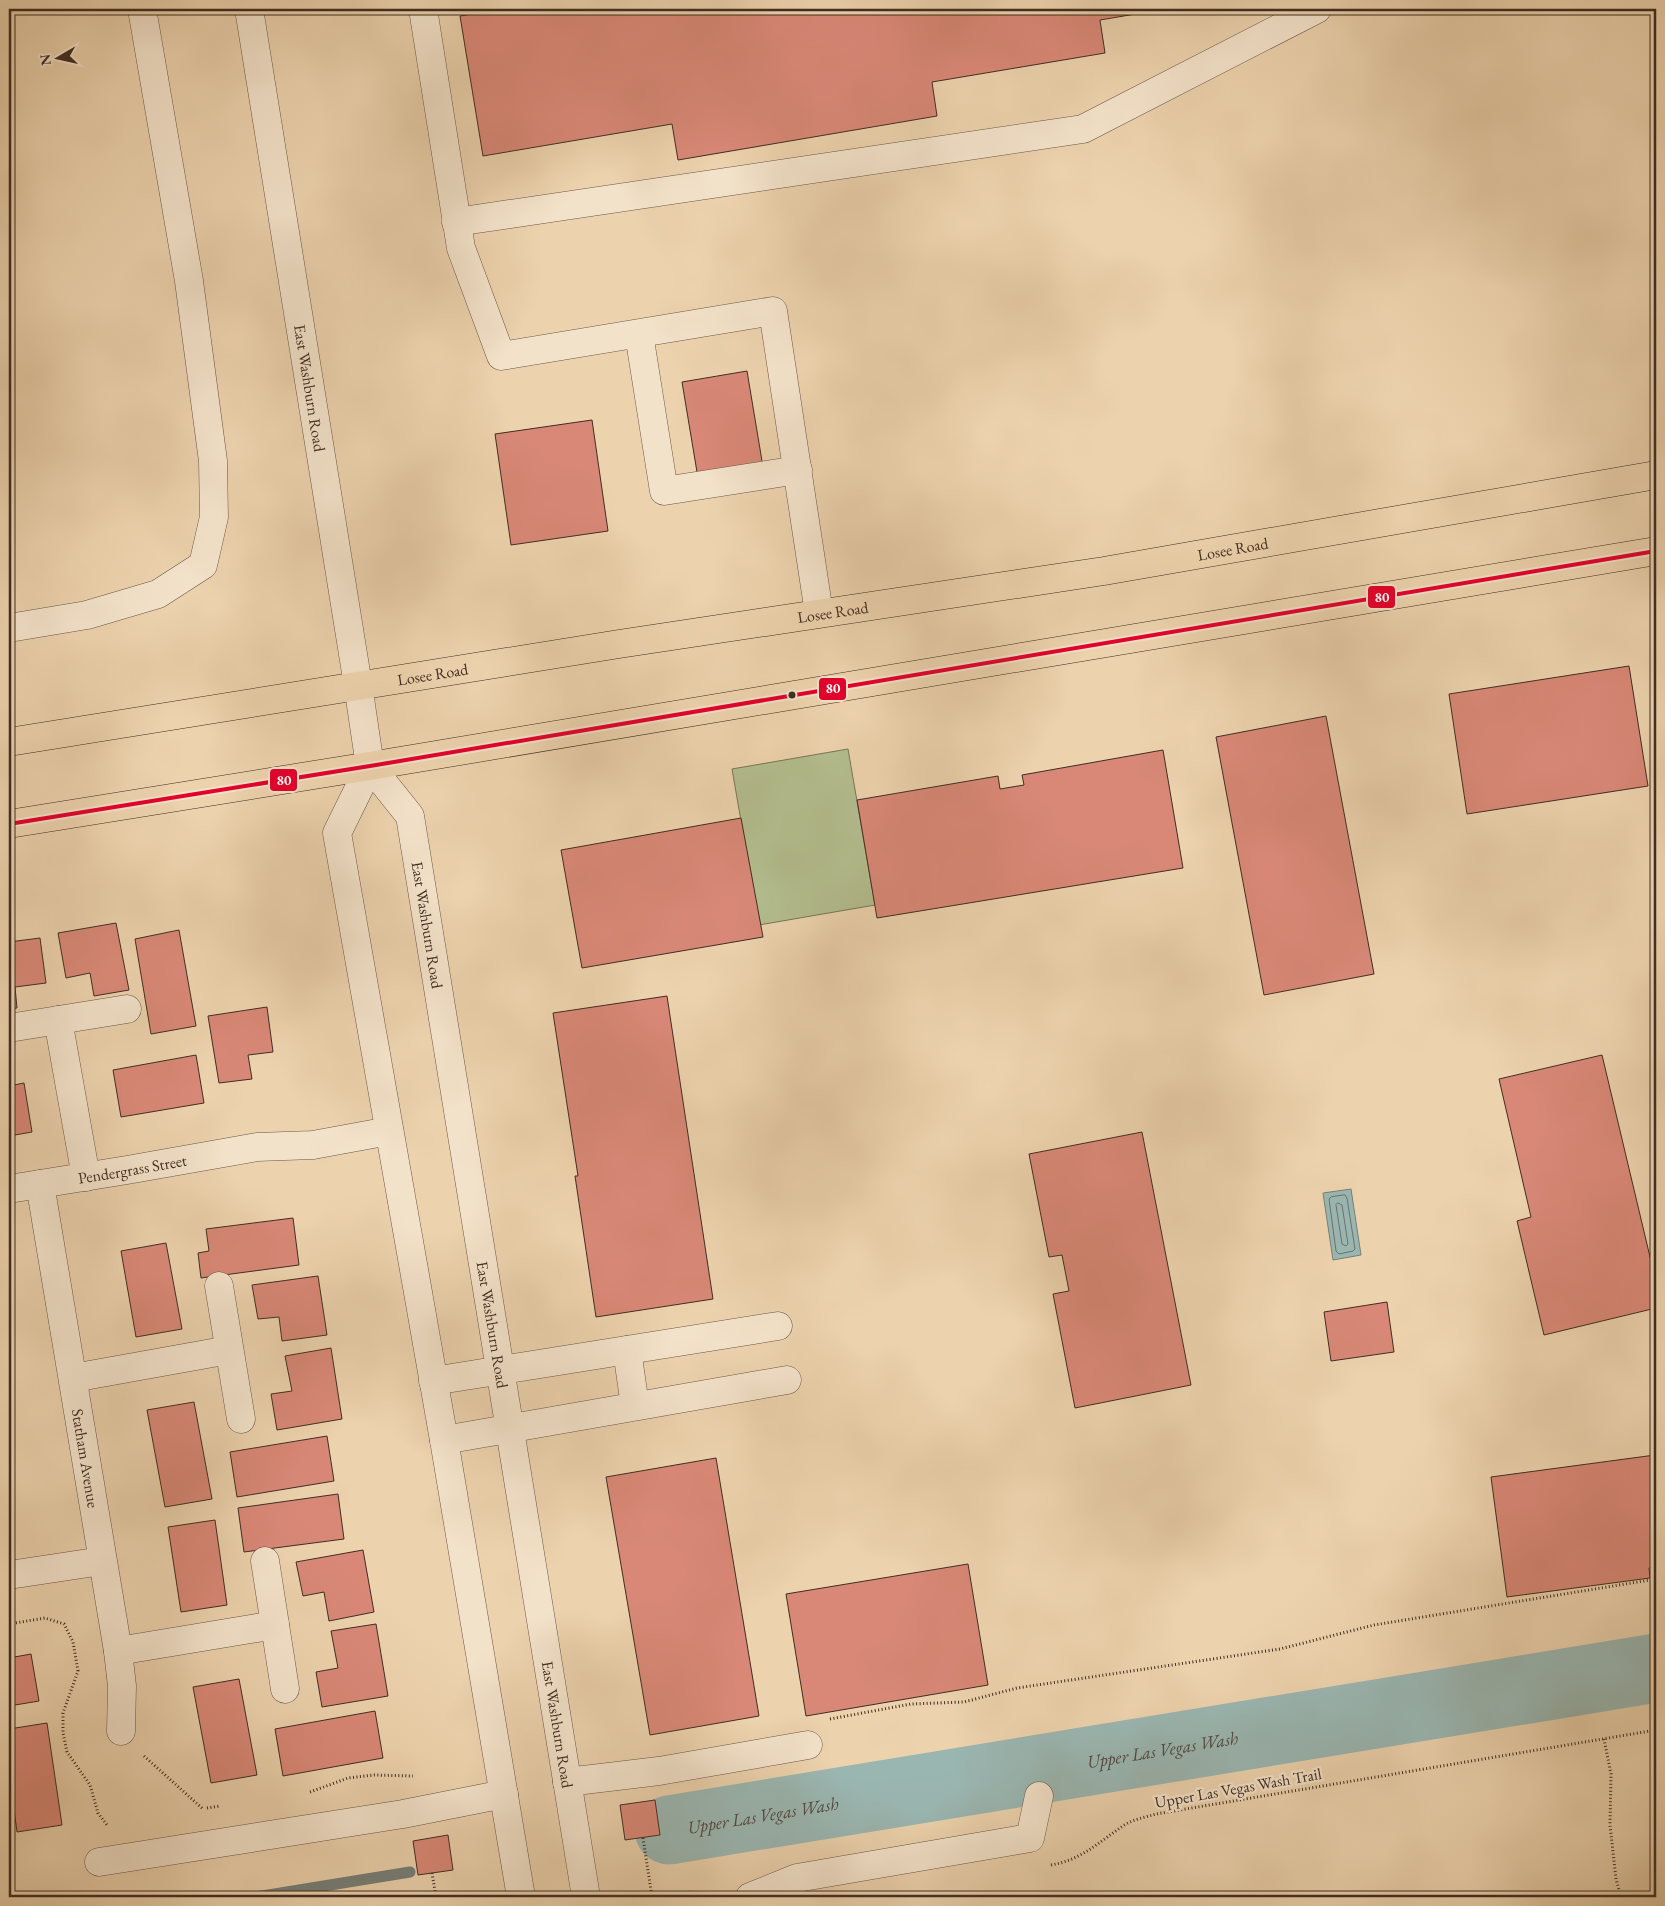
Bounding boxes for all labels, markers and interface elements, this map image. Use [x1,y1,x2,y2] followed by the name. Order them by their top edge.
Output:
[32,32,82,82] north arrow
[35,52,55,67] text: N
[290,323,331,454] street label: East Washburn Road
[1196,532,1271,565] street label: Losee Road
[1367,585,1396,609] line badge: 80
[1375,588,1390,606] text: 80
[796,596,871,628] street label: Losee Road
[396,658,470,690] street label: Losee Road
[818,677,847,701] line badge: 80
[826,679,841,697] text: 80
[787,690,797,700] unlabelled marker
[269,768,298,792] line badge: 80
[277,771,292,789] text: 80
[407,860,449,991] street label: East Washburn Road
[76,1149,188,1188] street label: Pendergrass Street
[472,1260,514,1391] street label: East Washburn Road
[67,1407,104,1509] street label: Statham Avenue
[537,1659,579,1790] street label: East Washburn Road
[1085,1725,1240,1773] water label: Upper Las Vegas Wash
[1153,1763,1323,1813] street label: Upper Las Vegas Wash Trail
[685,1791,840,1838] water label: Upper Las Vegas Wash

